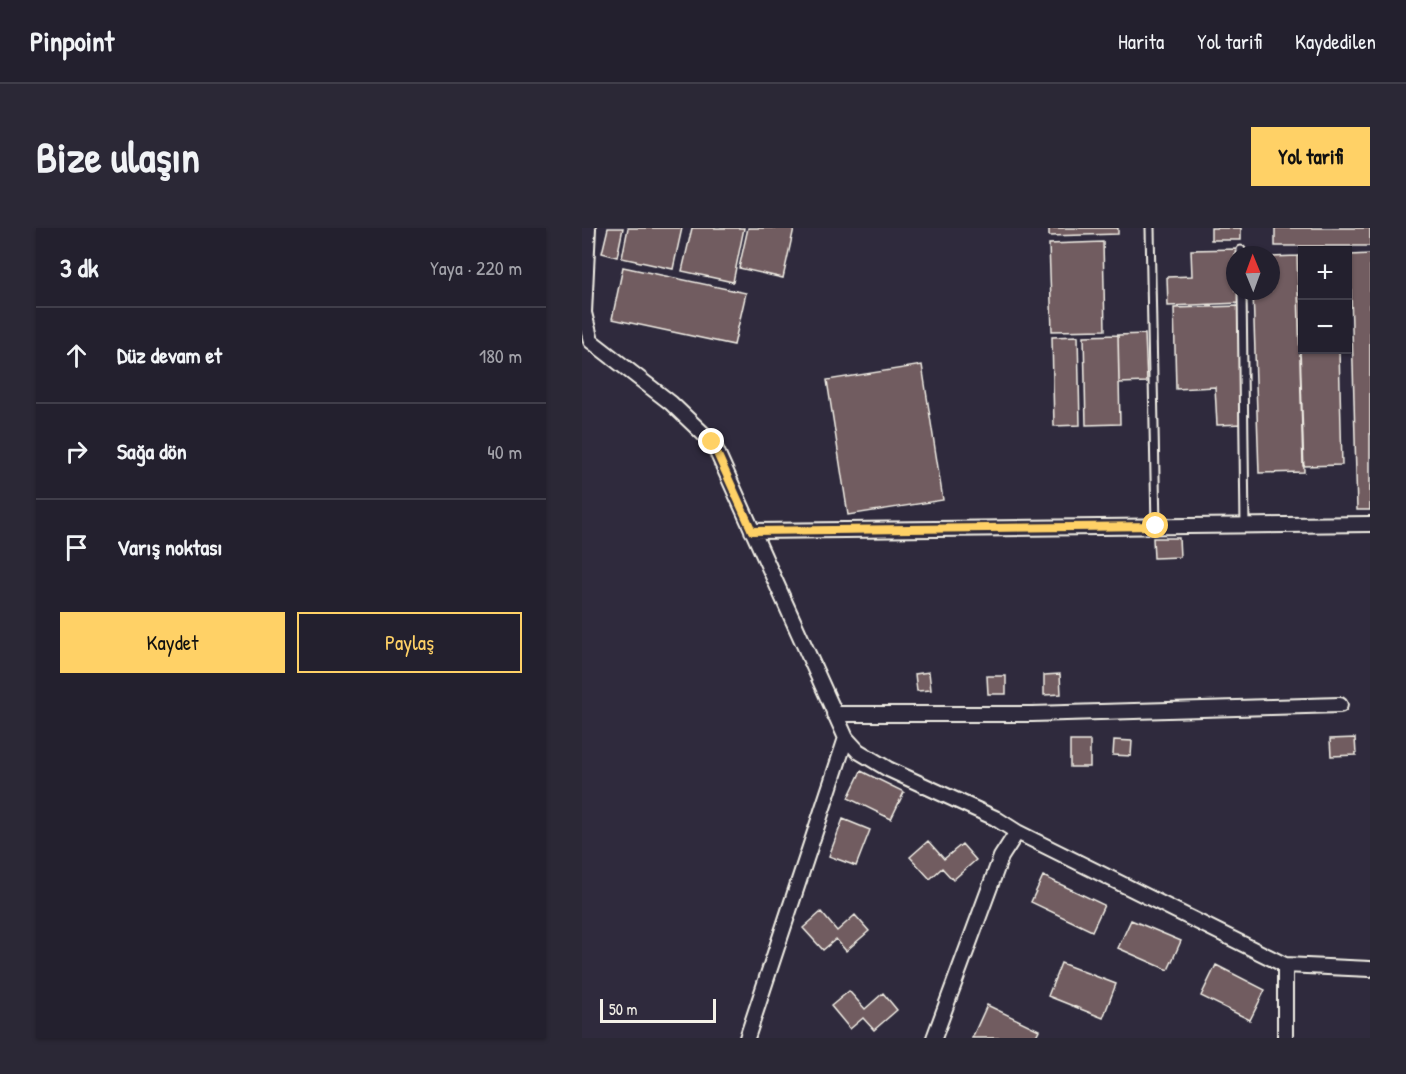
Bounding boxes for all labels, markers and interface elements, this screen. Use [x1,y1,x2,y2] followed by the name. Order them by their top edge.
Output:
[30,22,114,60] text: Pinpoint
[1118,27,1164,56] text: Harita
[1197,27,1262,56] text: Yol tarifi
[1295,27,1376,56] text: Kaydedilen
[1251,127,1370,186] button: Yol tarifi
[36,128,200,185] text: Bize ulaşın
[1226,246,1280,300] north arrow
[1298,246,1352,354] map controls
[1298,246,1352,300] button: +
[60,250,99,285] text: 3 dk
[430,254,522,281] text: Yaya · 220 m
[1298,300,1352,354] button: −
[60,339,93,372] icon: ahead
[117,340,222,370] text: Düz devam et
[479,342,522,369] text: 180 m
[698,428,724,454] route end
[60,435,93,468] icon: right
[117,436,187,466] text: Sağa dön
[487,438,522,465] text: 40 m
[1142,512,1168,538] route start
[60,531,93,564] icon: arrive
[117,532,222,562] text: Varış noktası
[60,612,285,673] button: Kaydet
[297,612,522,673] button: Paylaş
[600,996,716,1024] scale bar
[609,998,638,1020] text: 50 m

